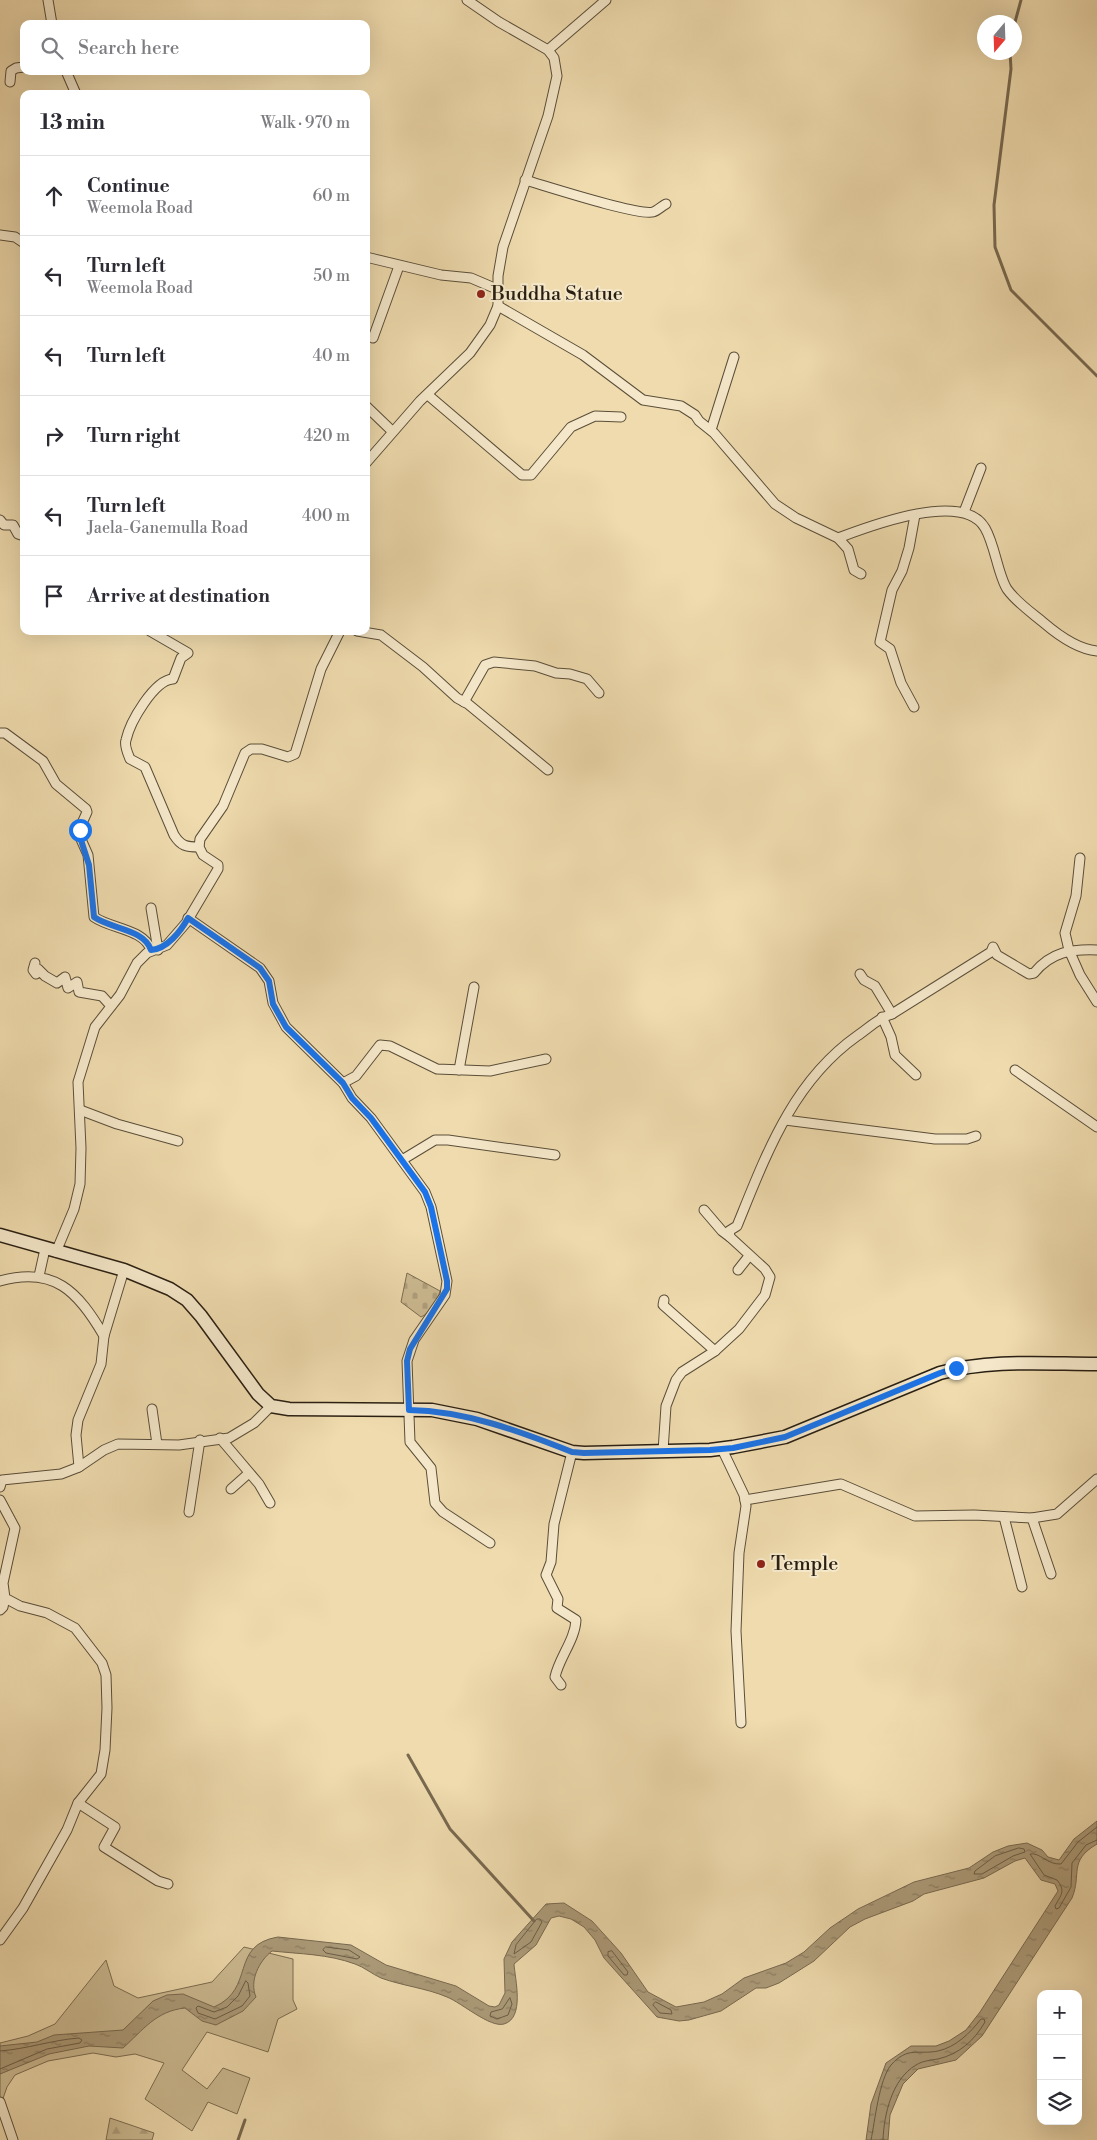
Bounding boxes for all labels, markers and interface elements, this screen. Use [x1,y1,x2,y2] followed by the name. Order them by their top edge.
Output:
[977,15,1022,60] north arrow
[20,20,370,75] search box
[38,34,66,62] icon: search
[78,36,179,60] text: Search here
[40,110,105,136] text: 13 min
[261,113,350,133] text: Walk · 970 m
[87,174,170,198] text: Continue
[40,182,68,210] icon: ahead
[312,186,350,206] text: 60 m
[87,198,193,218] text: Weemola Road
[87,254,166,278] text: Turn left
[40,262,68,290] icon: left
[313,266,350,286] text: 50 m
[87,278,193,298] text: Weemola Road
[490,282,623,307] place label: Buddha Statue
[475,288,487,300] marker: Buddha Statue
[40,342,68,370] icon: left
[87,344,166,368] text: Turn left
[313,346,350,366] text: 40 m
[40,422,68,450] icon: right
[87,424,180,448] text: Turn right
[303,426,350,446] text: 420 m
[87,494,166,518] text: Turn left
[40,502,68,530] icon: left
[302,506,350,526] text: 400 m
[87,518,248,538] text: Jaela-Ganemulla Road
[40,582,68,610] icon: arrive
[87,584,270,608] text: Arrive at destination
[69,819,92,842] route start
[945,1357,968,1380] route end
[771,1552,838,1577] place label: Temple
[755,1558,767,1570] marker: Temple
[1037,1990,1082,2125] map controls
[1037,1990,1082,2035] button: +
[1037,2035,1082,2080] button: −
[1037,2080,1082,2125] button: layers

